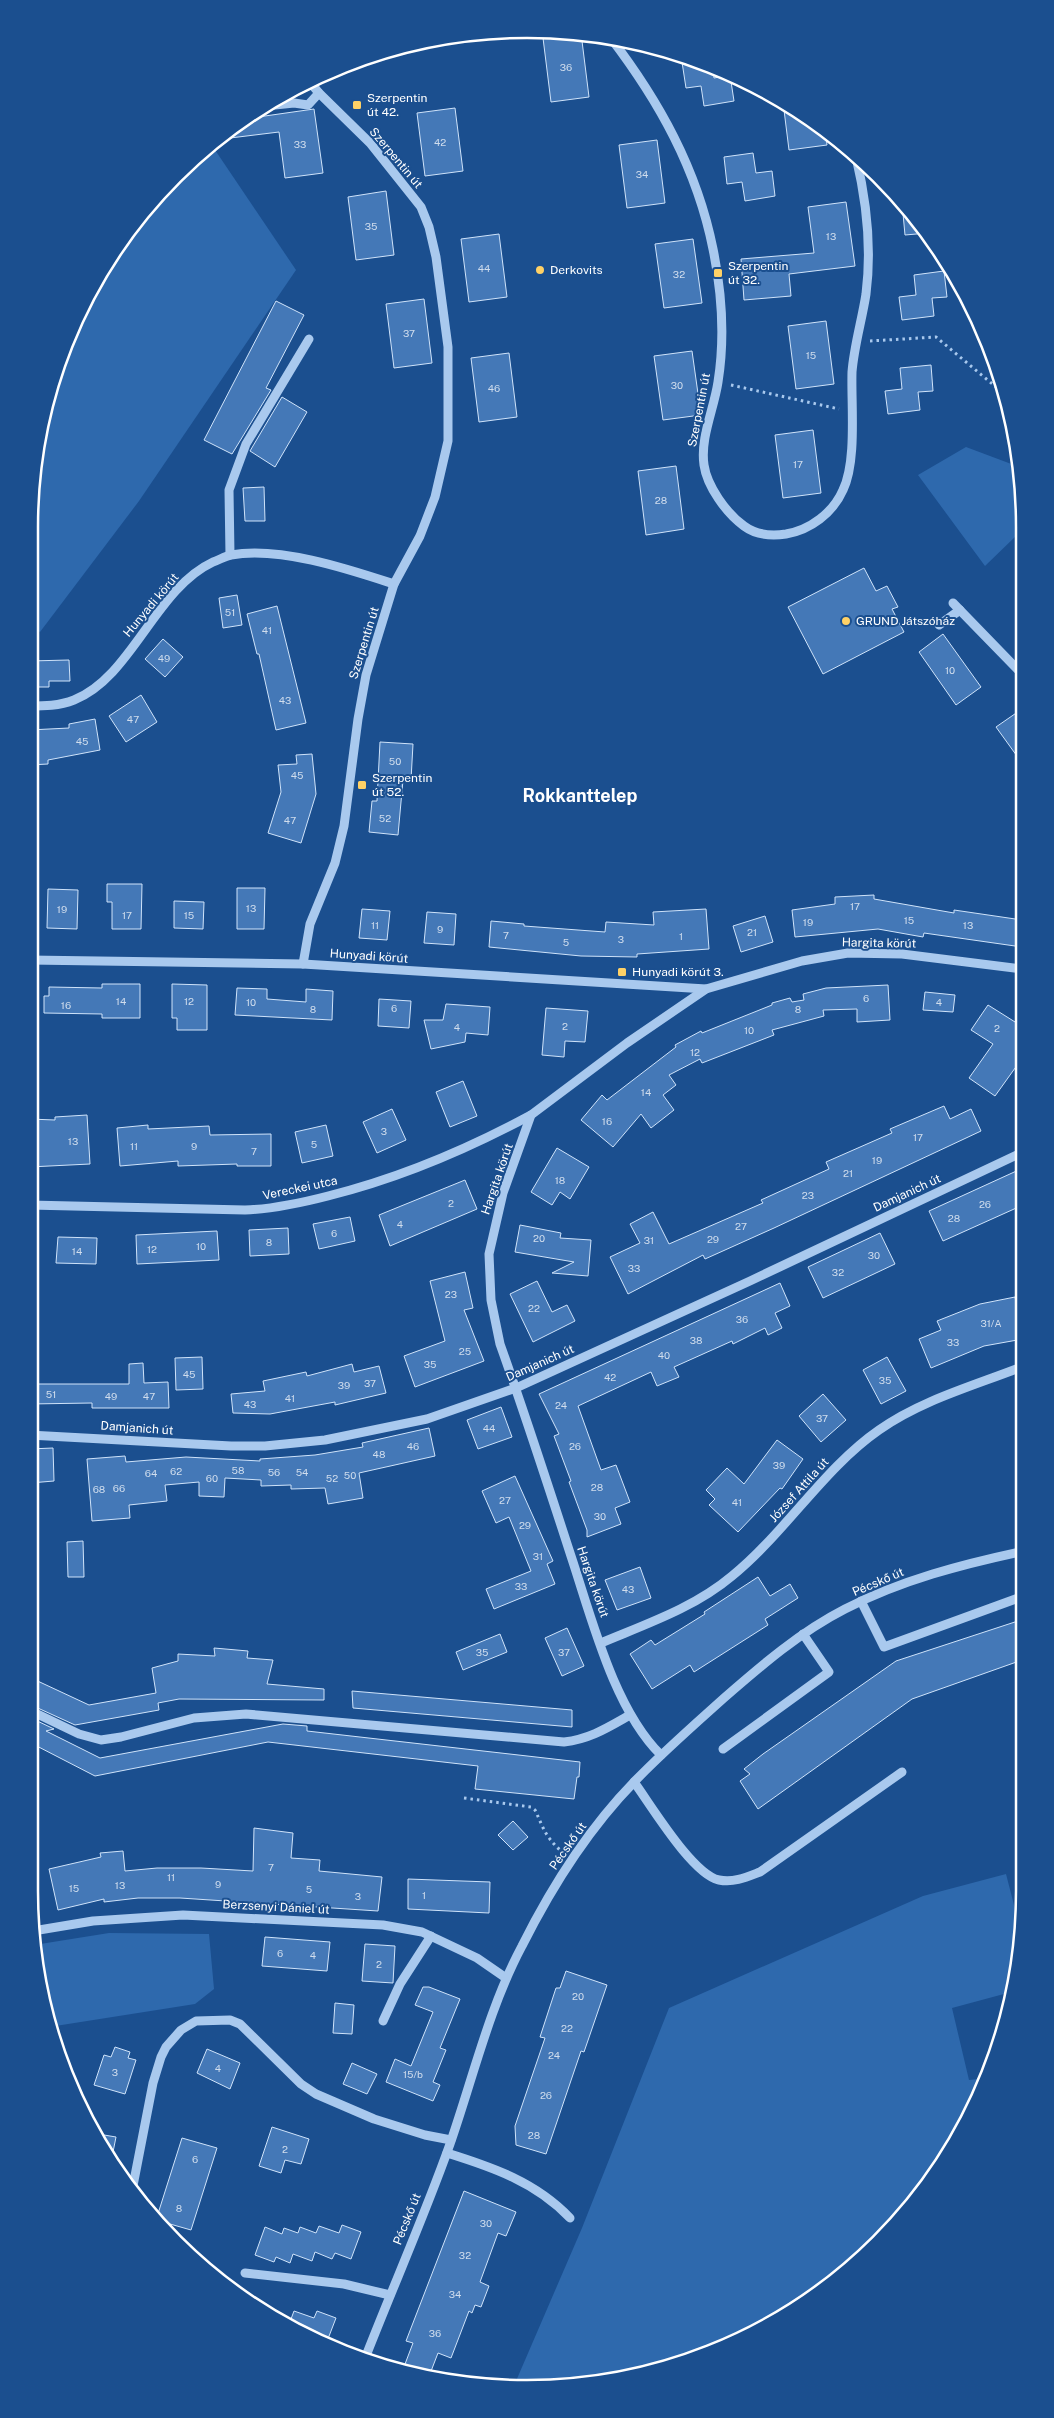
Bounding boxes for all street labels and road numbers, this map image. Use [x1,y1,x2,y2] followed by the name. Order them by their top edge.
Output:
[367,125,426,191] street label: Szerpentin út
[685,372,713,448] street label: Szerpentin út
[120,570,182,640] street label: Hunyadi körút
[346,605,382,681] street label: Szerpentin út
[842,935,917,951] street label: Hargita körút
[329,946,409,966] street label: Hunyadi körút
[478,1141,516,1216] street label: Hargita körút
[871,1171,943,1215] street label: Damjanich út
[261,1173,339,1203] street label: Vereckei utca
[504,1342,576,1384] street label: Damjanich út
[100,1418,174,1438] street label: Damjanich út
[766,1455,832,1525] street label: József Attila út
[574,1545,612,1620] street label: Hargita körút
[850,1565,906,1599] street label: Pécskő út
[547,1819,590,1872] street label: Pécskő út
[222,1897,330,1917] street label: Berzsenyi Dániel út
[390,2191,424,2247] street label: Pécskő út

